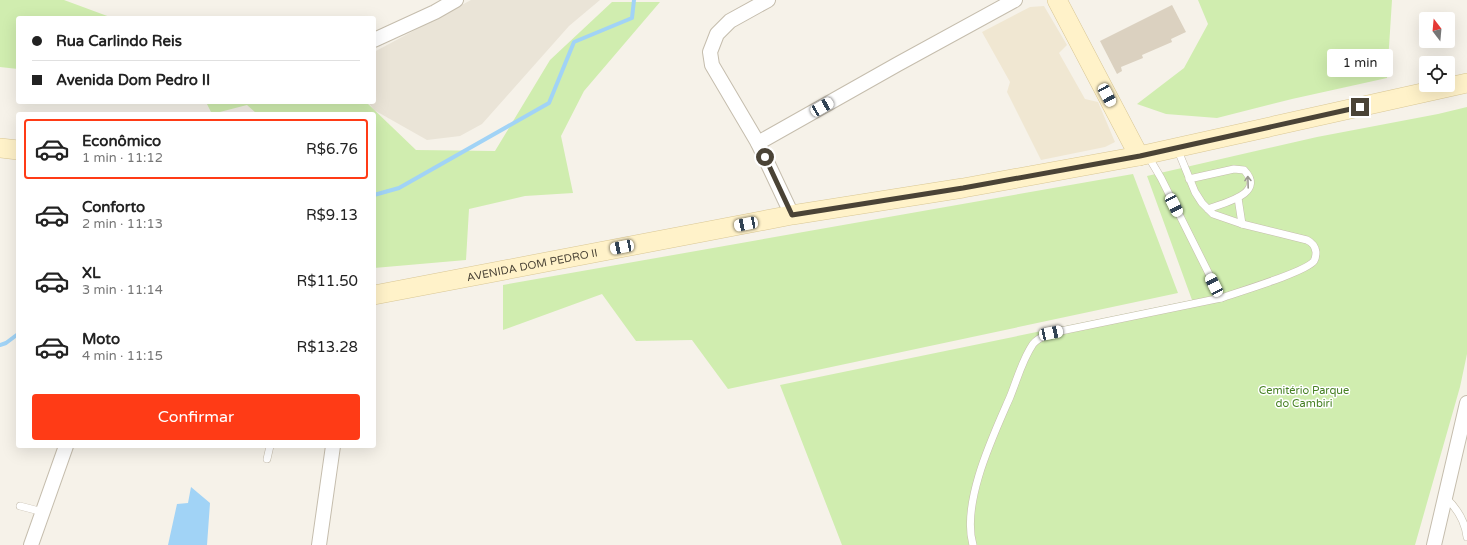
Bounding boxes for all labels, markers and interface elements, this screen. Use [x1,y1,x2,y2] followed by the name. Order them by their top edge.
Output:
[1419,12,1455,48] north arrow
[1419,12,1455,92] map controls
[56,32,182,50] text: Rua Carlindo Reis
[1327,49,1393,77] callout: 1 min
[1343,55,1377,71] text: 1 min
[1419,56,1455,92] button: locate
[56,71,210,89] text: Avenida Dom Pedro II
[1096,82,1118,108] car
[809,96,835,118] car
[1351,98,1369,116] route end
[34,131,70,167] icon: car
[82,132,161,150] text: Econômico
[306,140,358,158] text: R$6.76
[756,148,774,166] route start
[82,150,163,166] text: 1 min · 11:12
[1244,176,1252,189] one-way arrow
[1163,192,1185,218] car
[34,197,70,233] icon: car
[82,198,145,216] text: Conforto
[306,206,358,224] text: R$9.13
[82,216,163,232] text: 2 min · 11:13
[733,216,759,232] car
[609,239,635,255] car
[466,246,599,284] street label: AVENIDA DOM PEDRO II
[34,263,70,299] icon: car
[82,264,101,282] text: XL
[296,272,358,290] text: R$11.50
[1203,272,1225,298] car
[82,282,163,298] text: 3 min · 11:14
[1038,325,1064,341] car
[34,329,70,365] icon: car
[82,330,120,348] text: Moto
[296,338,358,356] text: R$13.28
[82,348,163,364] text: 4 min · 11:15
[1259,384,1349,410] park label: Cemitério Parque do Cambiri
[32,394,360,440] button: Confirmar

